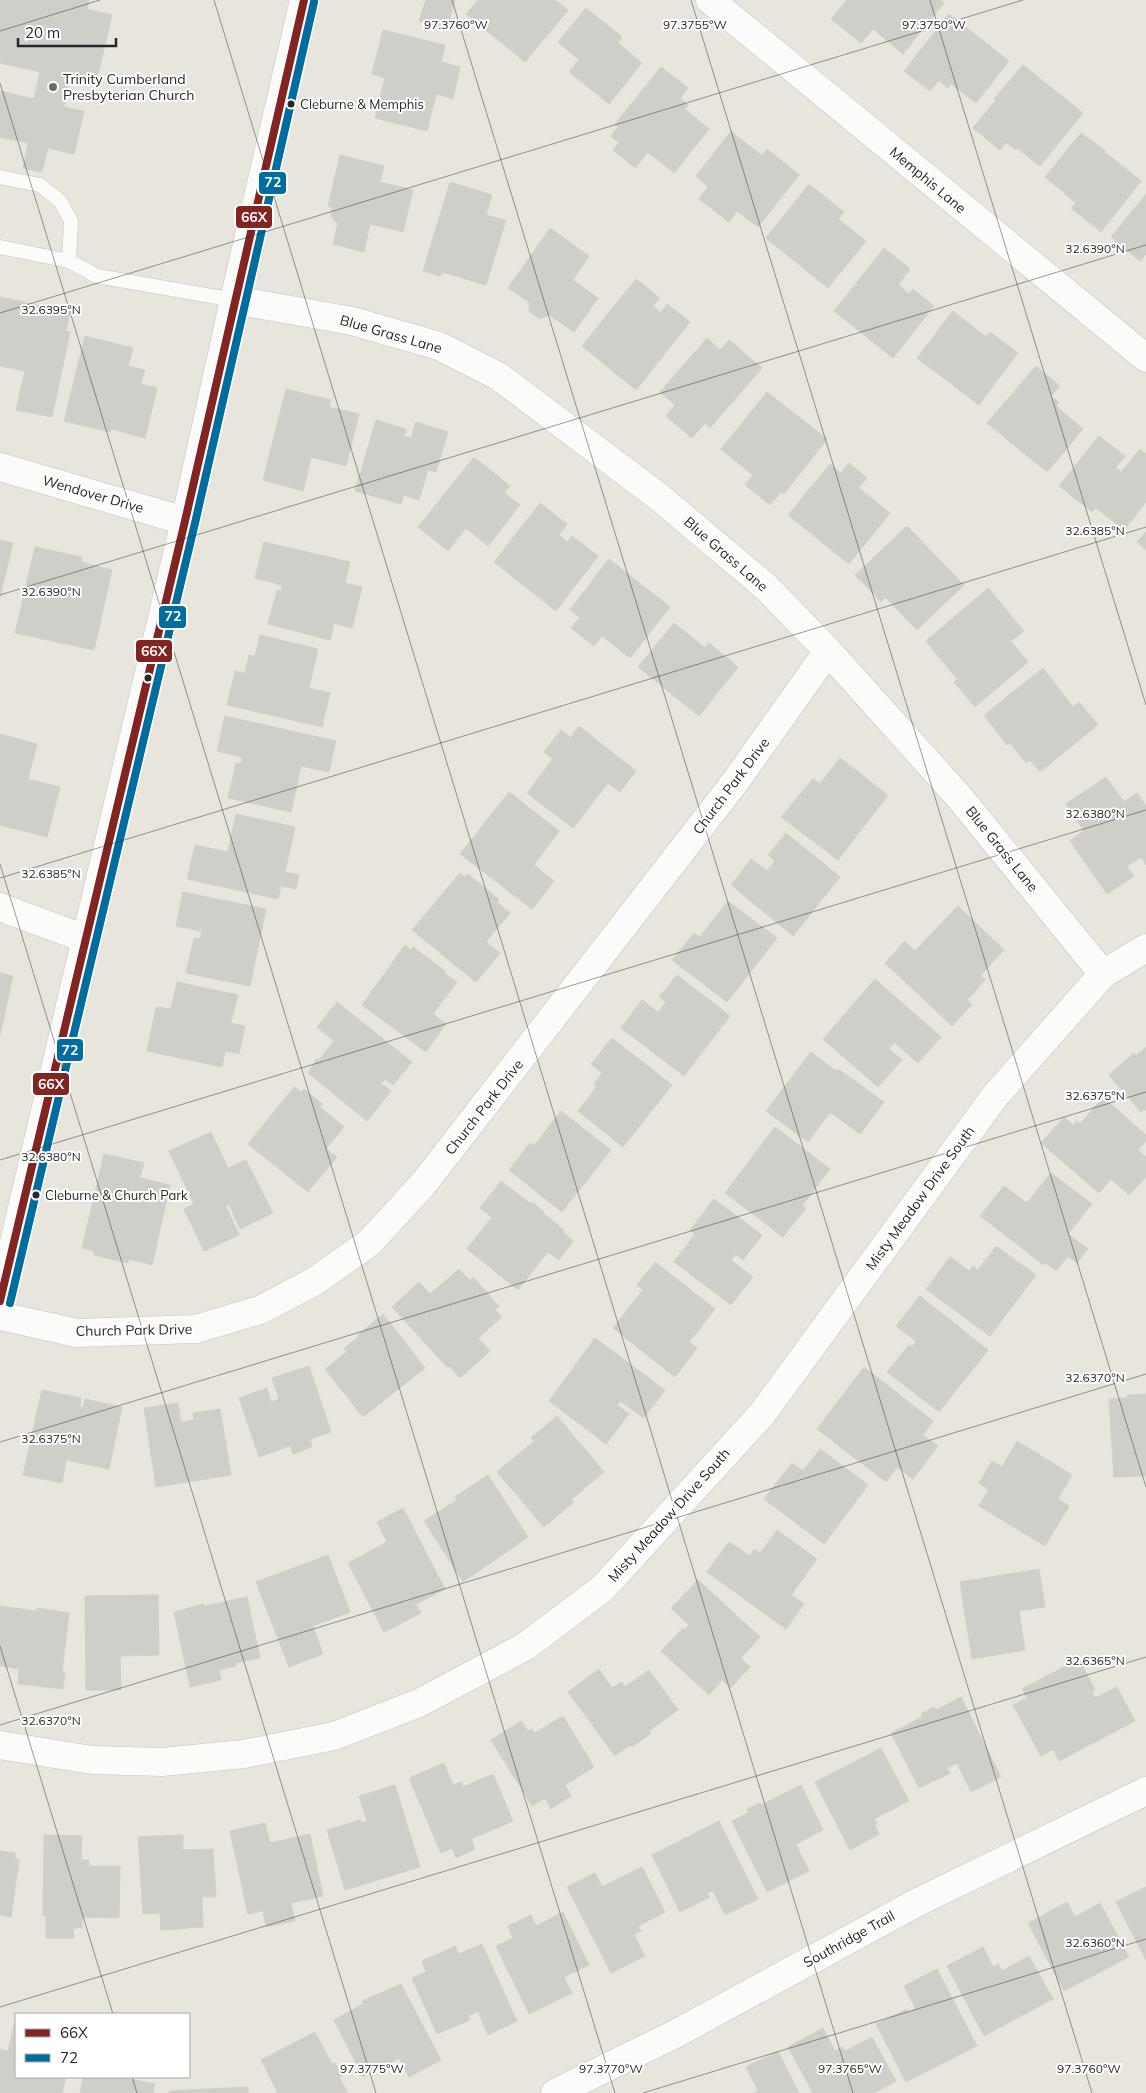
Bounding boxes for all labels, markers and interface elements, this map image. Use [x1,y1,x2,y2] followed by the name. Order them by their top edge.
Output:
[18,15,115,47] scale bar
[424,17,488,32] text: 97.3760°W
[663,17,727,32] text: 97.3755°W
[902,17,966,32] text: 97.3750°W
[25,23,60,42] text: 20 m
[63,70,194,104] place label: Trinity Cumberland Presbyterian Church
[47,81,59,93] marker: Trinity Cumberland Presbyterian Church
[300,96,424,112] place label: Cleburne & Memphis
[286,99,296,109] marker: Cleburne & Memphis
[886,143,970,217] street label: Memphis Lane
[258,171,287,195] line badge: 72
[265,173,281,191] text: 72
[235,205,273,229] line badge: 66X
[241,208,268,226] text: 66X
[1065,241,1125,256] text: 32.6390°N
[21,302,81,317] text: 32.6395°N
[338,311,444,357] street label: Blue Grass Lane
[40,471,146,517] street label: Wendover Drive
[680,513,772,595] street label: Blue Grass Lane
[1065,523,1125,538] text: 32.6385°N
[21,584,81,599] text: 32.6390°N
[158,605,187,629] line badge: 72
[165,607,181,625] text: 72
[135,639,173,663] line badge: 66X
[141,642,168,660] text: 66X
[143,673,153,683] unlabelled marker
[689,734,773,838] street label: Church Park Drive
[962,802,1042,896] street label: Blue Grass Lane
[1065,806,1125,821] text: 32.6380°N
[21,866,81,881] text: 32.6385°N
[56,1038,84,1062] line badge: 72
[62,1041,78,1059] text: 72
[441,1056,527,1158] street label: Church Park Drive
[32,1072,70,1096] line badge: 66X
[38,1075,65,1093] text: 66X
[1065,1088,1125,1103] text: 32.6375°N
[862,1122,978,1274] street label: Misty Meadow Drive South
[21,1149,81,1164] text: 32.6380°N
[45,1187,188,1203] place label: Cleburne & Church Park
[31,1190,41,1200] marker: Cleburne & Church Park
[76,1320,192,1340] street label: Church Park Drive
[1065,1370,1125,1385] text: 32.6370°N
[21,1431,81,1446] text: 32.6375°N
[604,1444,734,1586] street label: Misty Meadow Drive South
[1065,1653,1125,1668] text: 32.6365°N
[21,1713,81,1728] text: 32.6370°N
[800,1906,898,1972] street label: Southridge Trail
[1065,1935,1125,1950] text: 32.6360°N
[15,2013,190,2078] legend
[60,2023,88,2042] text: 66X
[60,2048,78,2067] text: 72
[340,2061,404,2076] text: 97.3775°W
[579,2061,643,2076] text: 97.3770°W
[818,2061,882,2076] text: 97.3765°W
[1057,2061,1121,2076] text: 97.3760°W

